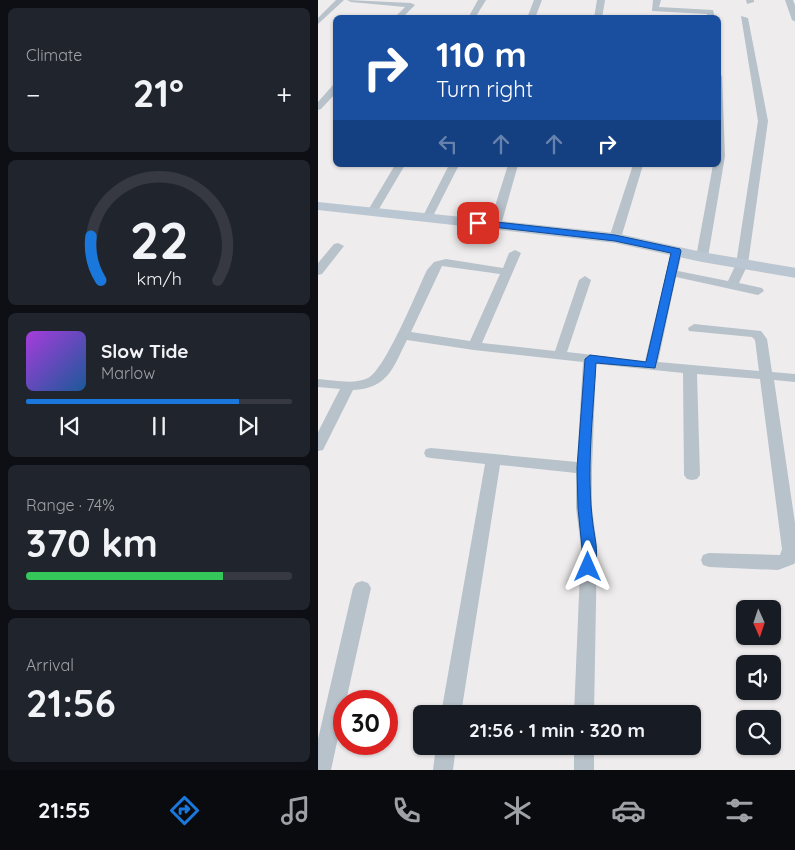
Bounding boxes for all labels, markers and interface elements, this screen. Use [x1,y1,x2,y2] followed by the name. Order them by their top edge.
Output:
[436,32,527,76] text: 110 m
[353,35,418,100] icon: right
[26,45,82,65] text: Climate
[133,69,184,117] text: 21°
[436,75,533,103] text: Turn right
[26,77,41,112] text: −
[276,77,292,112] text: +
[434,130,462,158] icon: left
[487,130,515,158] icon: ahead
[540,130,568,158] icon: ahead
[593,130,621,158] icon: right
[457,202,499,244] pin
[129,207,189,272] text: 22
[464,209,492,237] icon: arrive
[136,267,182,289] text: km/h
[101,339,189,363] text: Slow Tide
[101,363,155,383] text: Marlow
[56,412,84,440] icon: previous
[145,412,173,440] icon: pause
[234,412,262,440] icon: next
[26,495,115,515] text: Range · 74%
[26,519,158,567] text: 370 km
[561,540,613,592] position arrow
[736,600,780,645] north arrow
[736,600,781,755] map controls
[26,655,74,675] text: Arrival
[736,655,781,700] button: sound
[26,679,116,727] text: 21:56
[333,690,398,755] speed limit sign: 30
[736,710,781,755] button: search
[469,718,645,742] text: 21:56 · 1 min · 320 m
[167,793,202,828] icon: directions
[278,793,313,828] icon: music
[389,793,424,828] icon: phone
[500,793,535,828] icon: climate
[611,793,646,828] icon: car
[722,793,757,828] icon: filters
[38,796,90,824] text: 21:55

